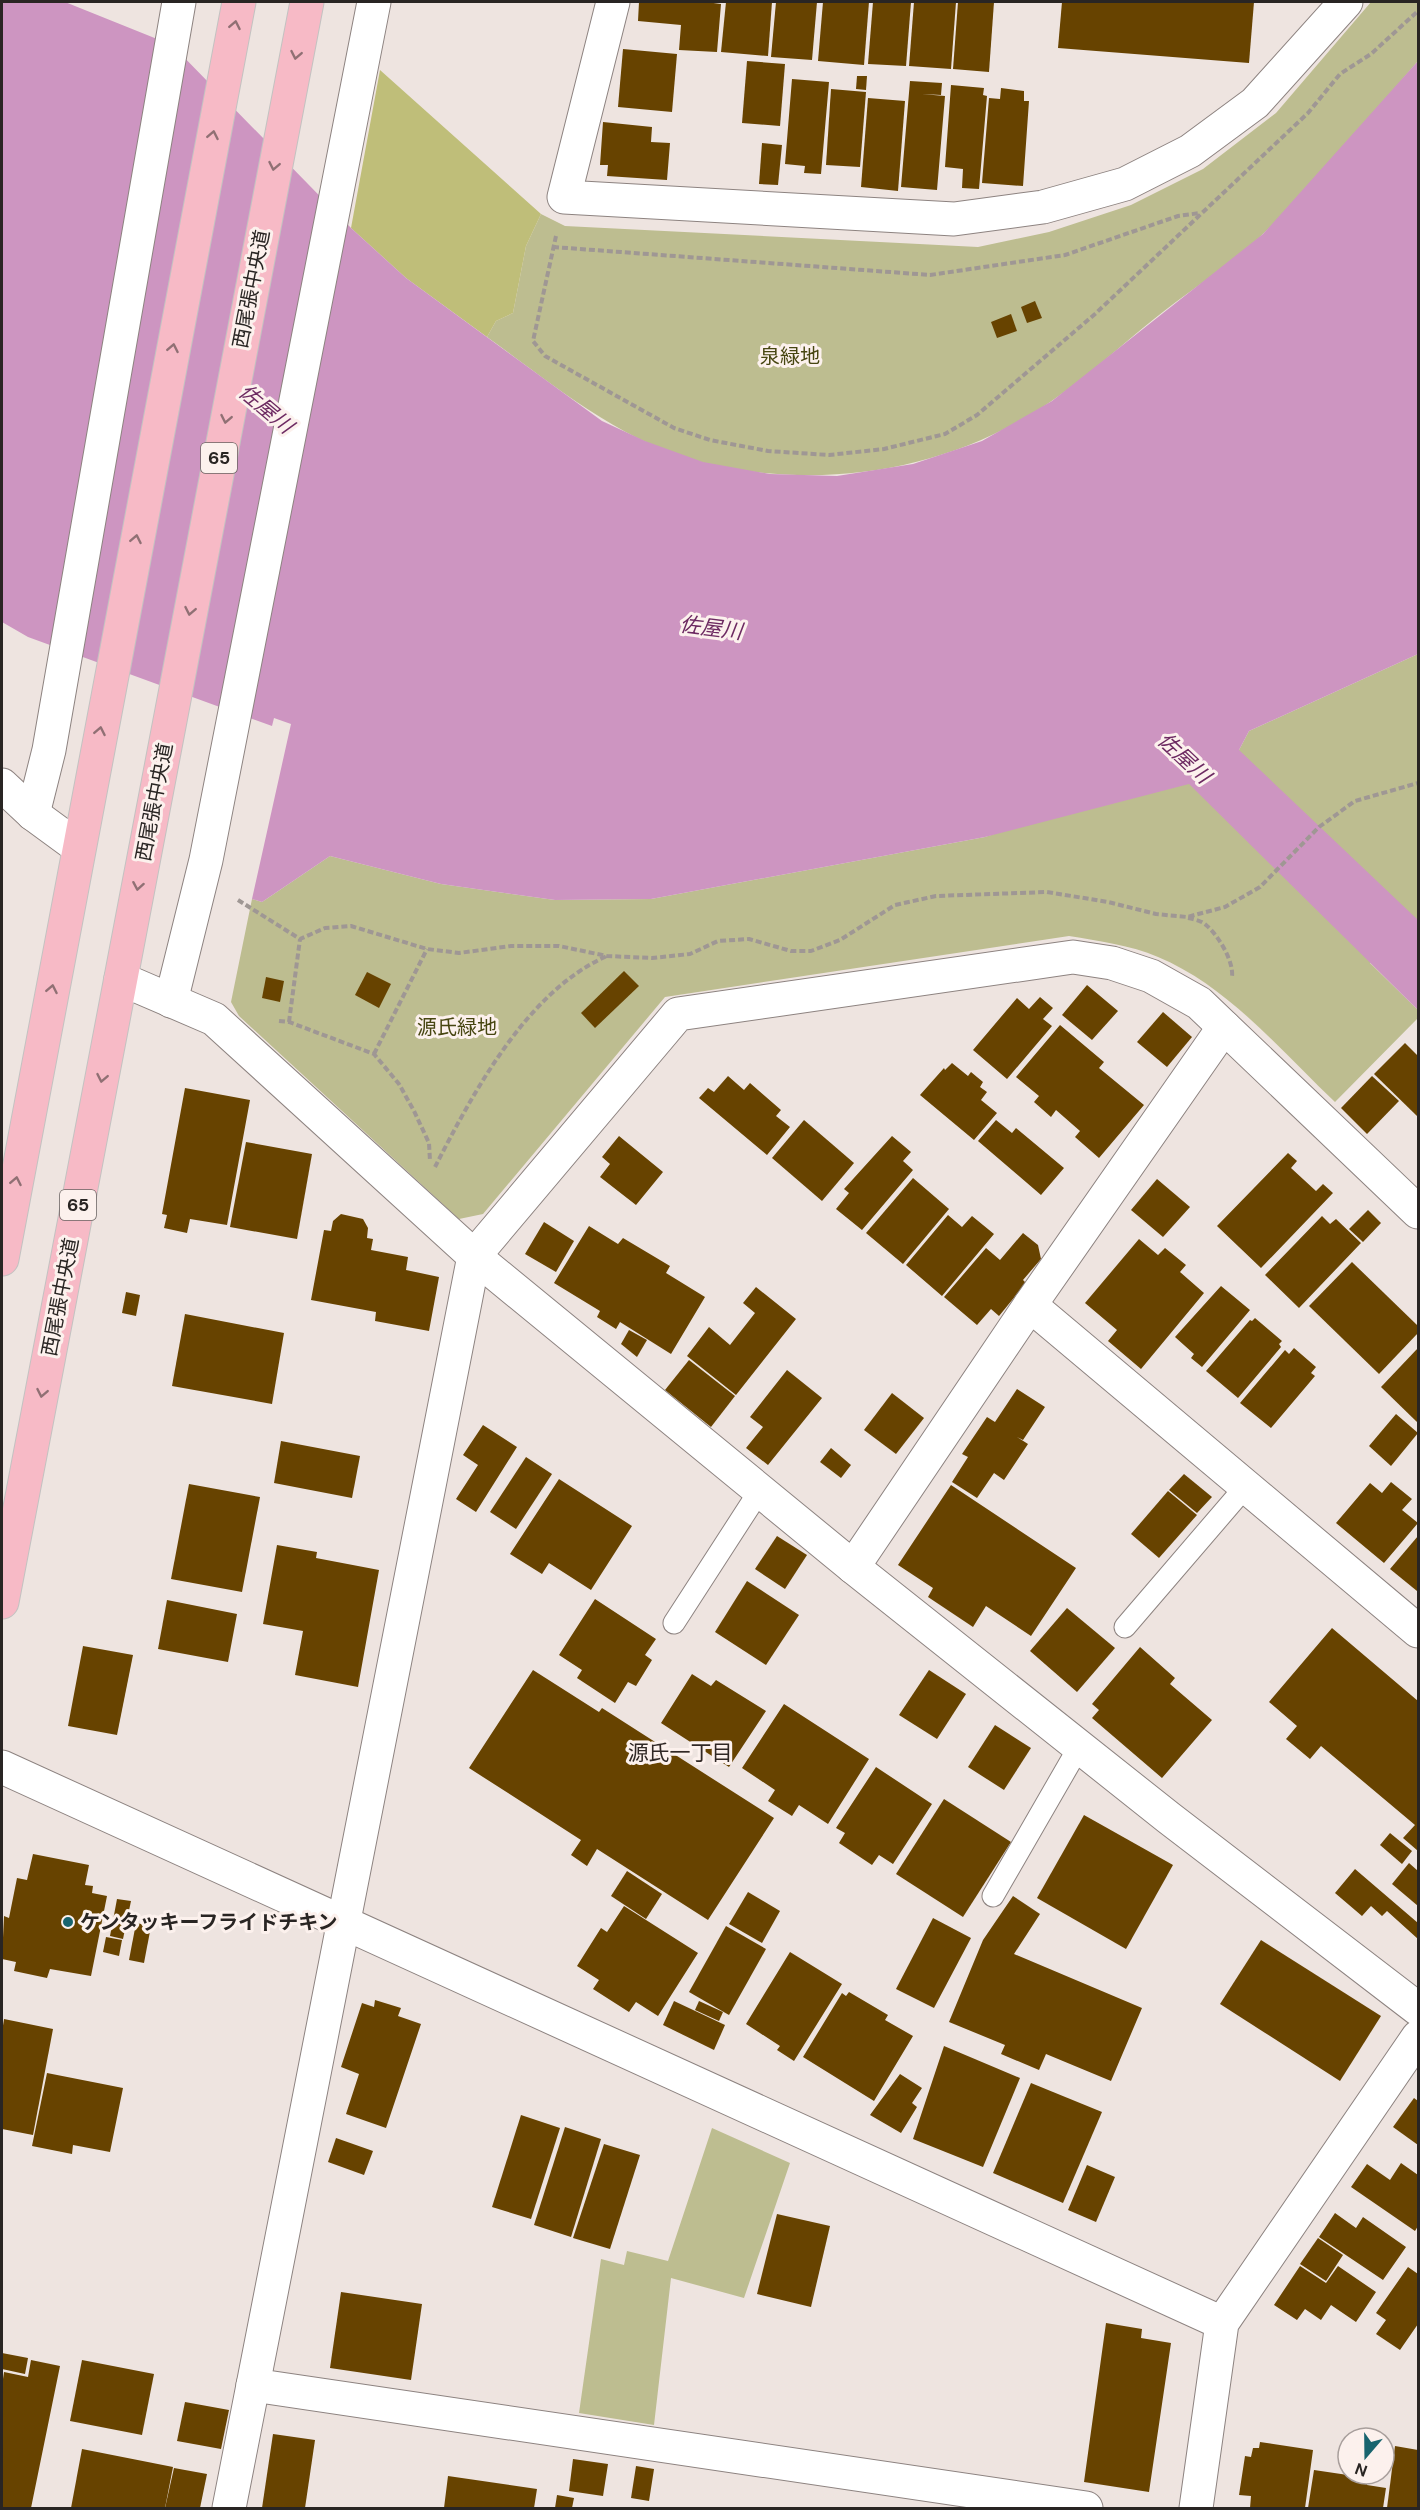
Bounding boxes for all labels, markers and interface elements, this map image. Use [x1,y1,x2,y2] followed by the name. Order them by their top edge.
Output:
[227,21,240,31] one-way arrow
[290,50,303,60] one-way arrow
[206,131,219,141] one-way arrow
[268,161,281,171] one-way arrow
[227,228,275,350] street label: 西尾張中央道
[166,343,179,353] one-way arrow
[760,343,820,369] park label: 泉緑地
[233,378,301,441] water label: 佐屋川
[220,414,233,424] one-way arrow
[201,443,237,473] road number: 65
[129,535,142,545] one-way arrow
[184,606,197,616] one-way arrow
[678,610,746,646] water label: 佐屋川
[93,726,106,736] one-way arrow
[1151,726,1218,791] water label: 佐屋川
[130,741,178,863] street label: 西尾張中央道
[132,881,145,891] one-way arrow
[45,984,58,994] one-way arrow
[417,1014,497,1040] park label: 源氏緑地
[96,1073,109,1083] one-way arrow
[9,1176,22,1186] one-way arrow
[60,1190,96,1220] road number: 65
[36,1236,84,1358] street label: 西尾張中央道
[36,1388,49,1398] one-way arrow
[628,1739,733,1767] district label: 源氏一丁目
[80,1909,338,1935] place label: ケンタッキーフライドチキン
[61,1915,75,1929] marker: ケンタッキーフライドチキン
[1336,2426,1396,2486] north arrow
[1352,2458,1370,2481] text: N

